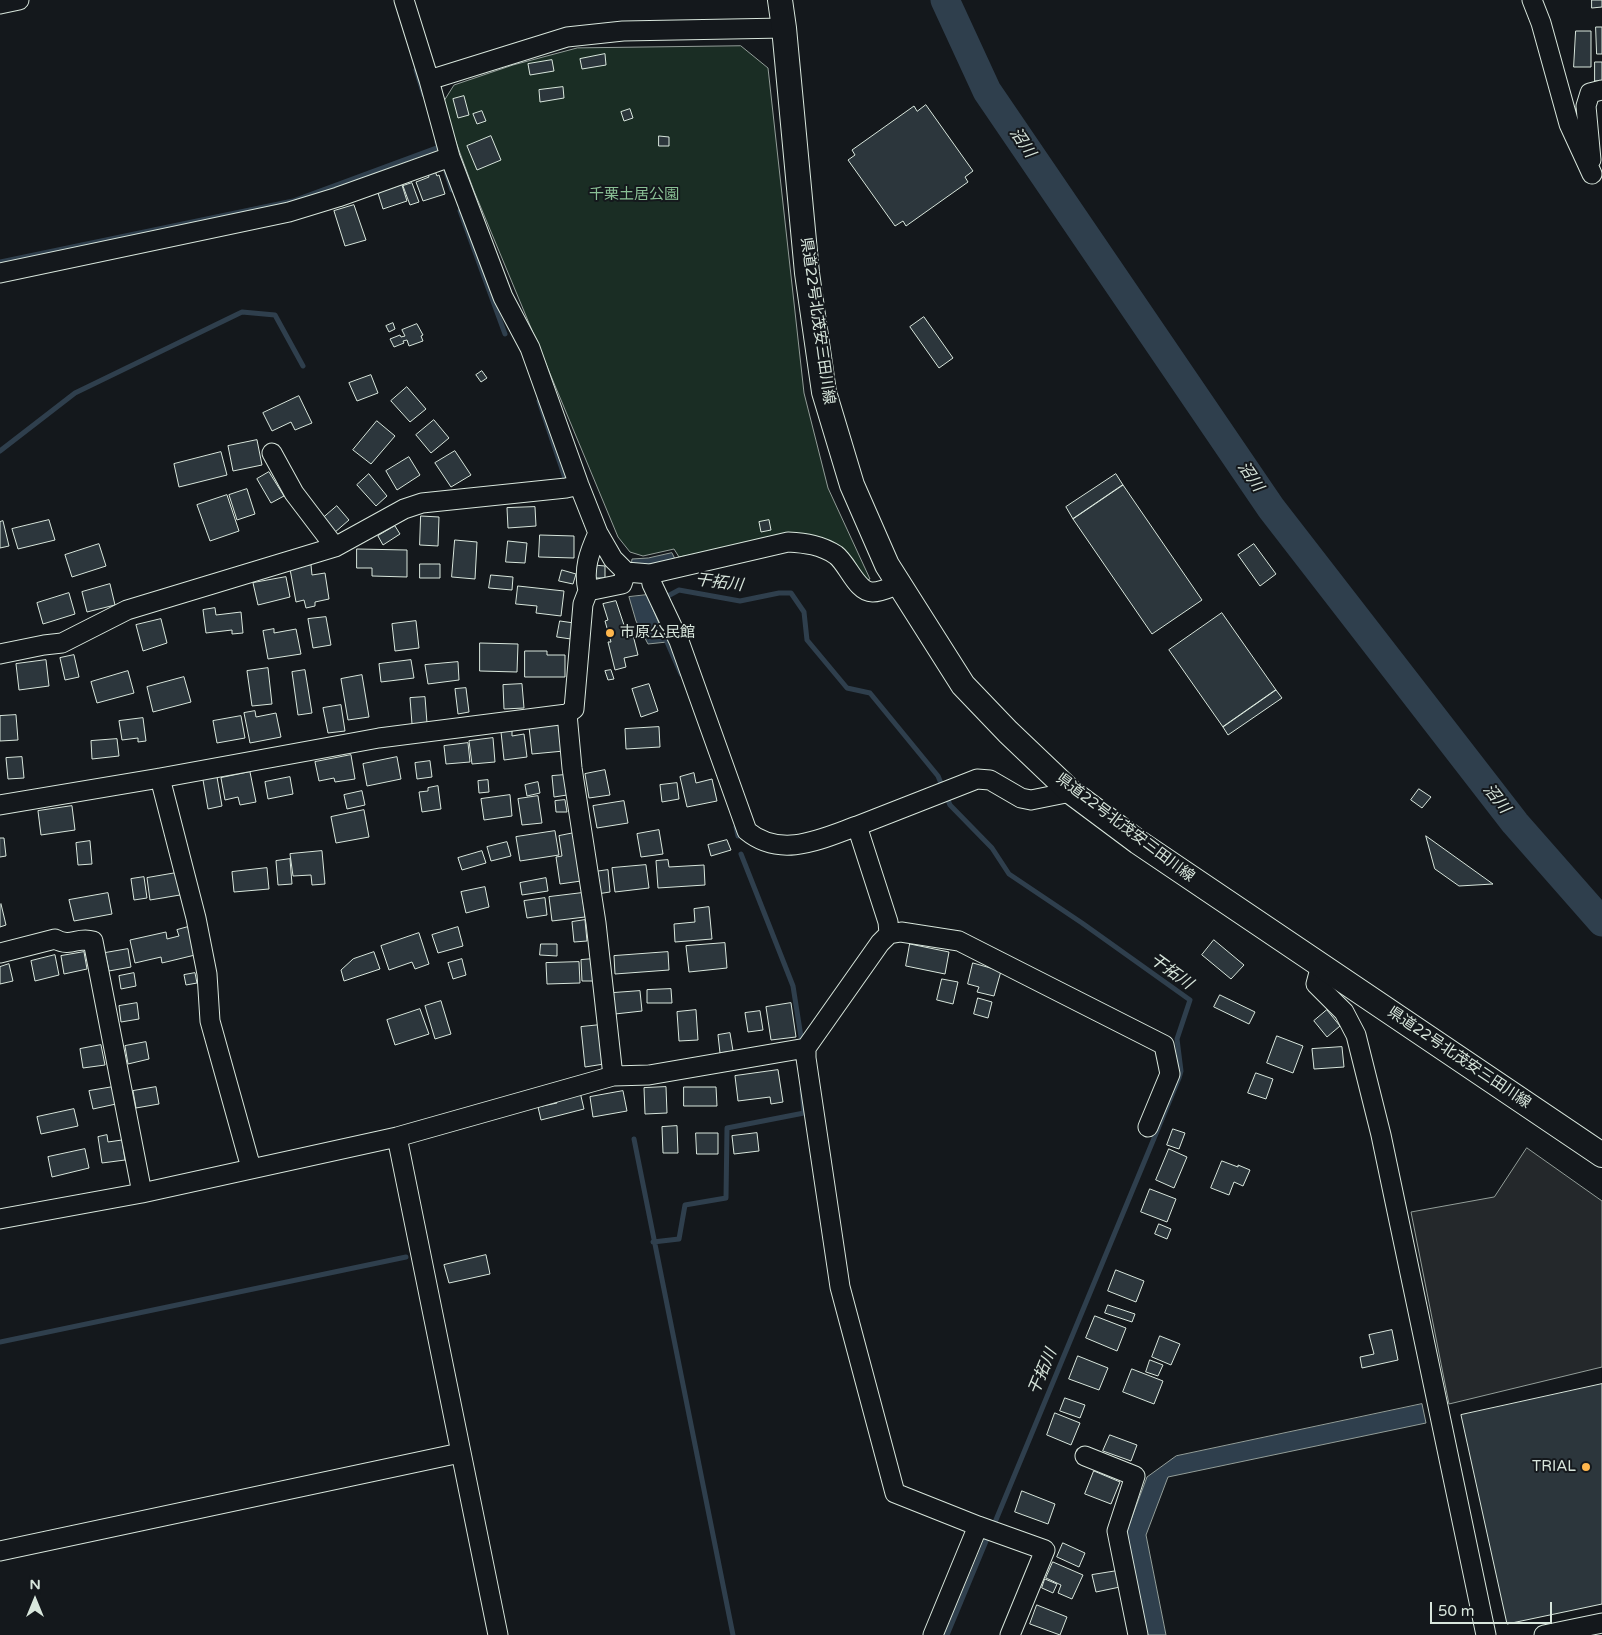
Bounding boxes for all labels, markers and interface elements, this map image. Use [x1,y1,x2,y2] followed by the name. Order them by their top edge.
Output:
[1005,124,1039,162] water label: 沼川
[589,186,679,204] park label: 千栗土居公園
[796,236,838,406] street label: 県道22号北茂安三田川線
[1233,458,1267,496] water label: 沼川
[694,571,744,595] water label: 干拓川
[620,624,695,642] place label: 市原公民館
[604,627,616,639] marker: 市原公民館
[1052,770,1198,886] street label: 県道22号北茂安三田川線
[1479,780,1513,818] water label: 沼川
[1146,950,1196,994] water label: 干拓川
[1384,1003,1534,1113] street label: 県道22号北茂安三田川線
[1025,1346,1061,1398] water label: 干拓川
[1532,1458,1576,1476] place label: TRIAL
[1580,1461,1592,1473] marker: TRIAL
[10,1575,60,1625] north arrow
[29,1576,41,1593] text: N
[1432,1592,1554,1624] scale bar
[1438,1602,1475,1620] text: 50 m

